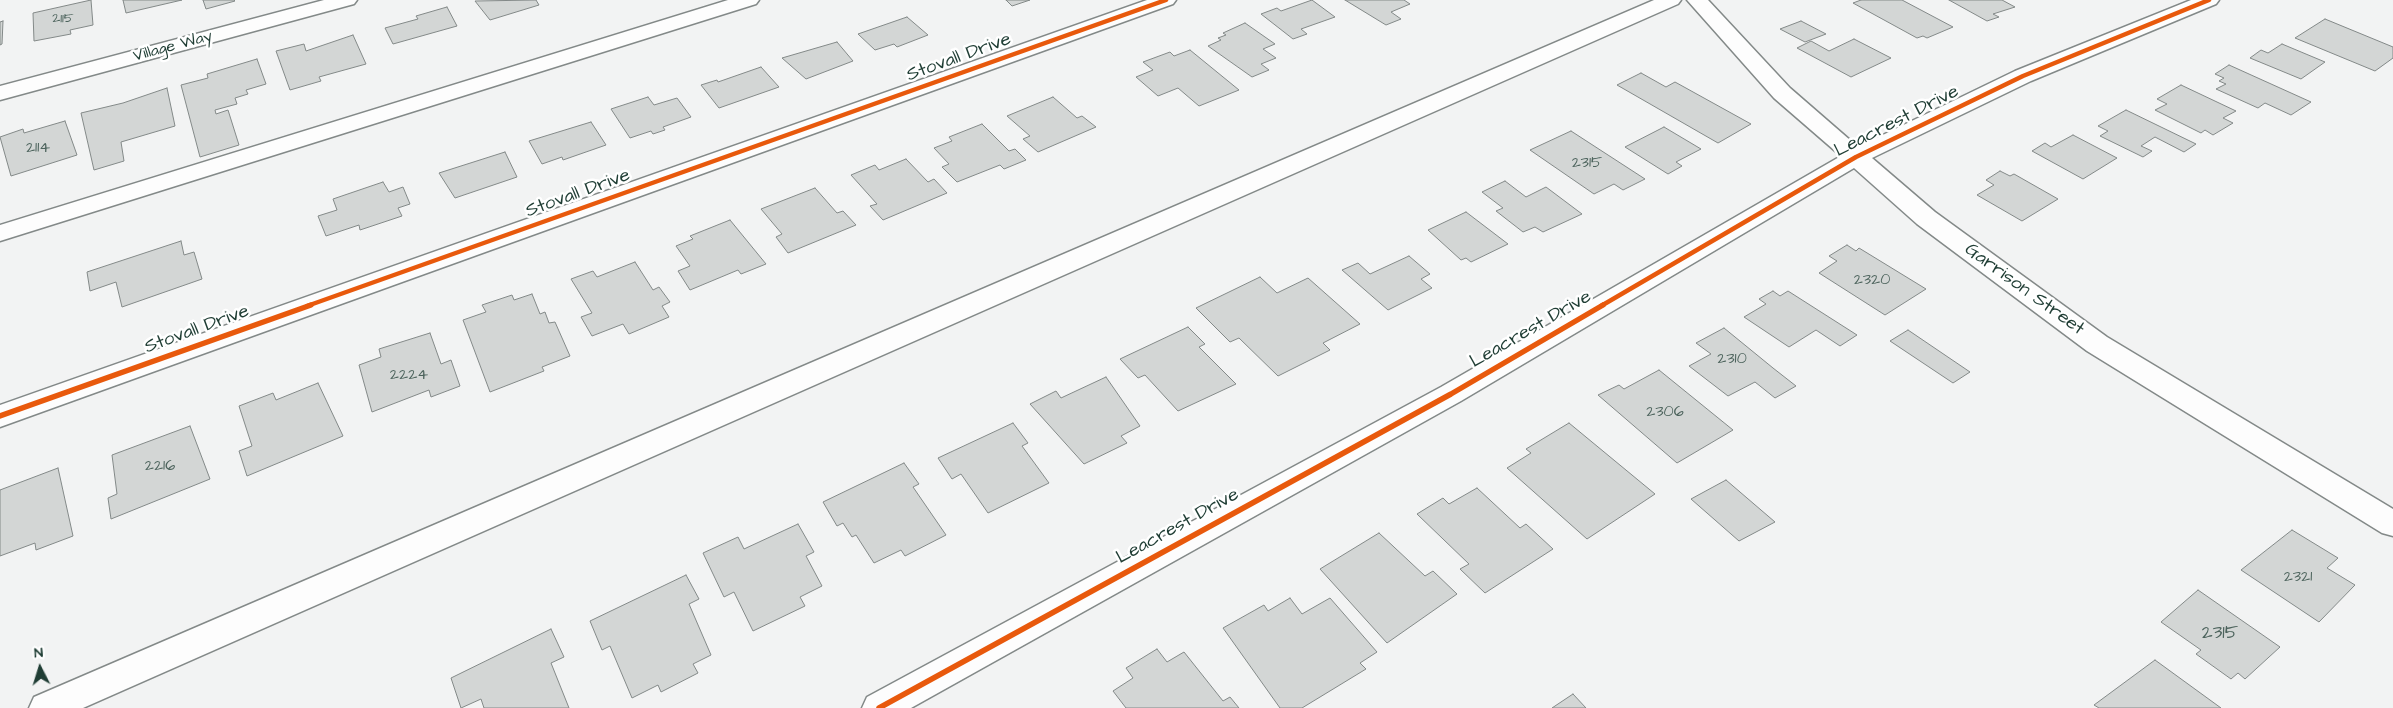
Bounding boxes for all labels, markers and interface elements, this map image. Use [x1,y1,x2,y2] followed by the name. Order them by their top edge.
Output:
[52,11,74,27] house number: 2115
[131,27,215,67] street label: Village Way
[904,29,1014,87] street label: Stovall Drive
[1831,81,1963,163] street label: Leacrest Drive
[26,139,50,159] house number: 2114
[1572,154,1602,174] house number: 2315
[523,165,633,223] street label: Stovall Drive
[1960,239,2088,341] street label: Garrison Street
[1854,271,1890,291] house number: 2320
[1466,286,1596,374] street label: Leacrest Drive
[142,301,252,359] street label: Stovall Drive
[1717,350,1747,370] house number: 2310
[390,366,428,386] house number: 2224
[1646,403,1684,423] house number: 2306
[145,457,175,477] house number: 2216
[1113,484,1243,570] street label: Leacrest Drive
[2284,568,2312,588] house number: 2321
[2202,623,2238,645] house number: 2315
[15,643,65,693] north arrow
[33,643,44,663] text: N

